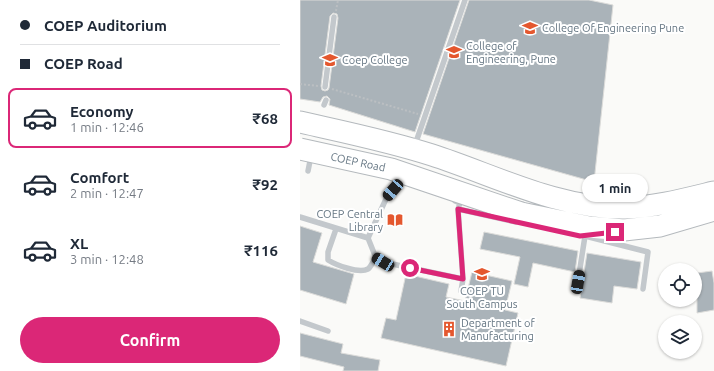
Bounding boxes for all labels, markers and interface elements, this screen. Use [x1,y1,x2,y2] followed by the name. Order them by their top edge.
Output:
[44,17,167,34] text: COEP Auditorium
[521,19,539,37] school or university icon: College Of Engineering Pune
[542,22,684,34] place label: College Of Engineering Pune
[466,40,556,65] place label: College of Engineering, Pune
[445,43,463,61] school or university icon: College of Engineering, Pune
[321,51,339,69] school or university icon: Coep College
[342,54,408,66] place label: Coep College
[44,55,123,72] text: COEP Road
[22,100,58,136] icon: car
[70,103,134,120] text: Economy
[253,110,278,127] text: ₹68
[70,120,144,134] text: 1 min · 12:46
[329,150,387,174] street label: COEP Road
[22,166,58,202] icon: car
[70,169,129,186] text: Comfort
[582,174,648,202] callout: 1 min
[253,176,278,193] text: ₹92
[381,177,405,203] car
[599,181,631,195] text: 1 min
[70,186,144,200] text: 2 min · 12:47
[316,208,384,233] place label: COEP Central Library
[386,211,404,229] library icon: COEP Central Library
[606,223,624,241] route end
[22,232,58,268] icon: car
[70,235,88,252] text: XL
[244,242,278,259] text: ₹116
[370,251,396,273] car
[70,252,144,266] text: 3 min · 12:48
[401,259,419,277] route start
[658,263,702,359] map controls
[658,263,702,307] button: locate
[473,265,491,283] school or university icon: COEP TU South Campus
[570,269,586,295] car
[447,285,518,310] place label: COEP TU South Campus
[658,315,702,359] button: layers
[20,317,280,363] button: Confirm
[461,317,536,342] place label: Department of Manufacturing
[440,320,458,338] building icon: Department of Manufacturing

